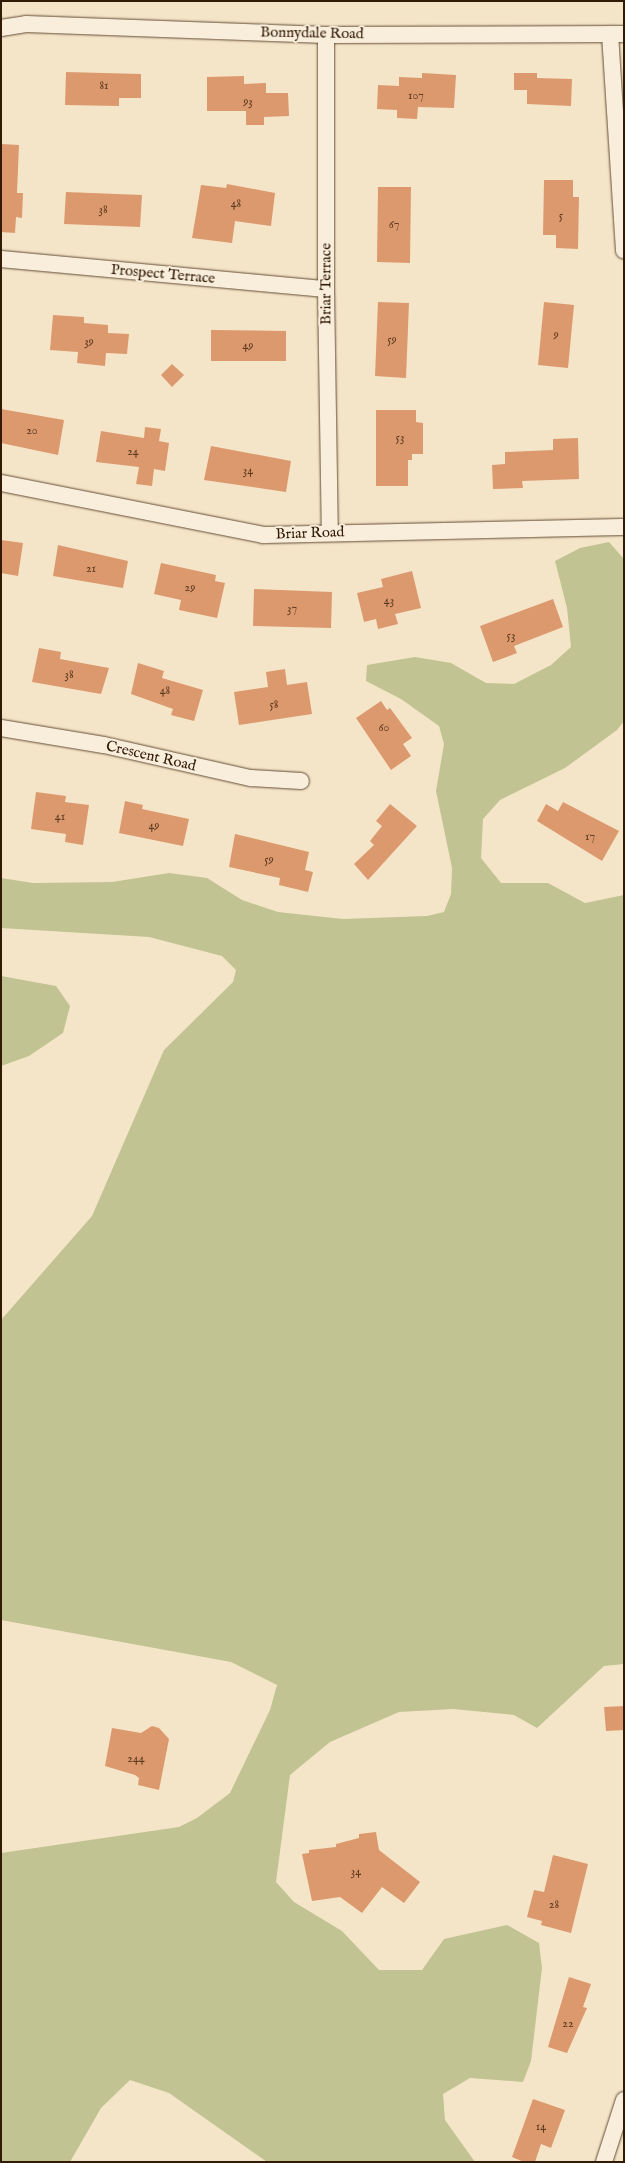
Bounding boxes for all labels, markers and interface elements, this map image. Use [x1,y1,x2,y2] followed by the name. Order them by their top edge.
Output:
[260,23,364,43] street label: Bonnydale Road
[99,79,109,93] house number: 81
[408,89,424,103] house number: 107
[243,95,253,109] house number: 93
[231,197,241,211] house number: 48
[98,203,108,217] house number: 38
[559,209,563,223] house number: 5
[389,218,399,232] house number: 67
[317,243,335,325] street label: Briar Terrace
[110,260,216,288] street label: Prospect Terrace
[553,328,559,342] house number: 9
[387,333,397,347] house number: 59
[84,335,94,349] house number: 39
[242,339,254,353] house number: 49
[26,424,38,438] house number: 20
[396,431,404,445] house number: 53
[127,445,139,459] house number: 24
[243,464,253,478] house number: 34
[275,523,345,543] street label: Briar Road
[86,562,96,576] house number: 21
[185,581,195,595] house number: 29
[384,594,394,608] house number: 43
[287,602,297,616] house number: 37
[507,629,515,643] house number: 53
[64,668,74,682] house number: 38
[160,684,170,698] house number: 48
[269,698,279,712] house number: 58
[379,721,389,735] house number: 60
[104,737,198,775] street label: Crescent Road
[55,810,65,824] house number: 41
[148,819,160,833] house number: 49
[585,830,595,844] house number: 17
[264,853,274,867] house number: 59
[127,1752,145,1766] house number: 244
[351,1865,361,1879] house number: 34
[549,1898,559,1912] house number: 28
[562,2017,574,2031] house number: 22
[536,2120,546,2134] house number: 14

